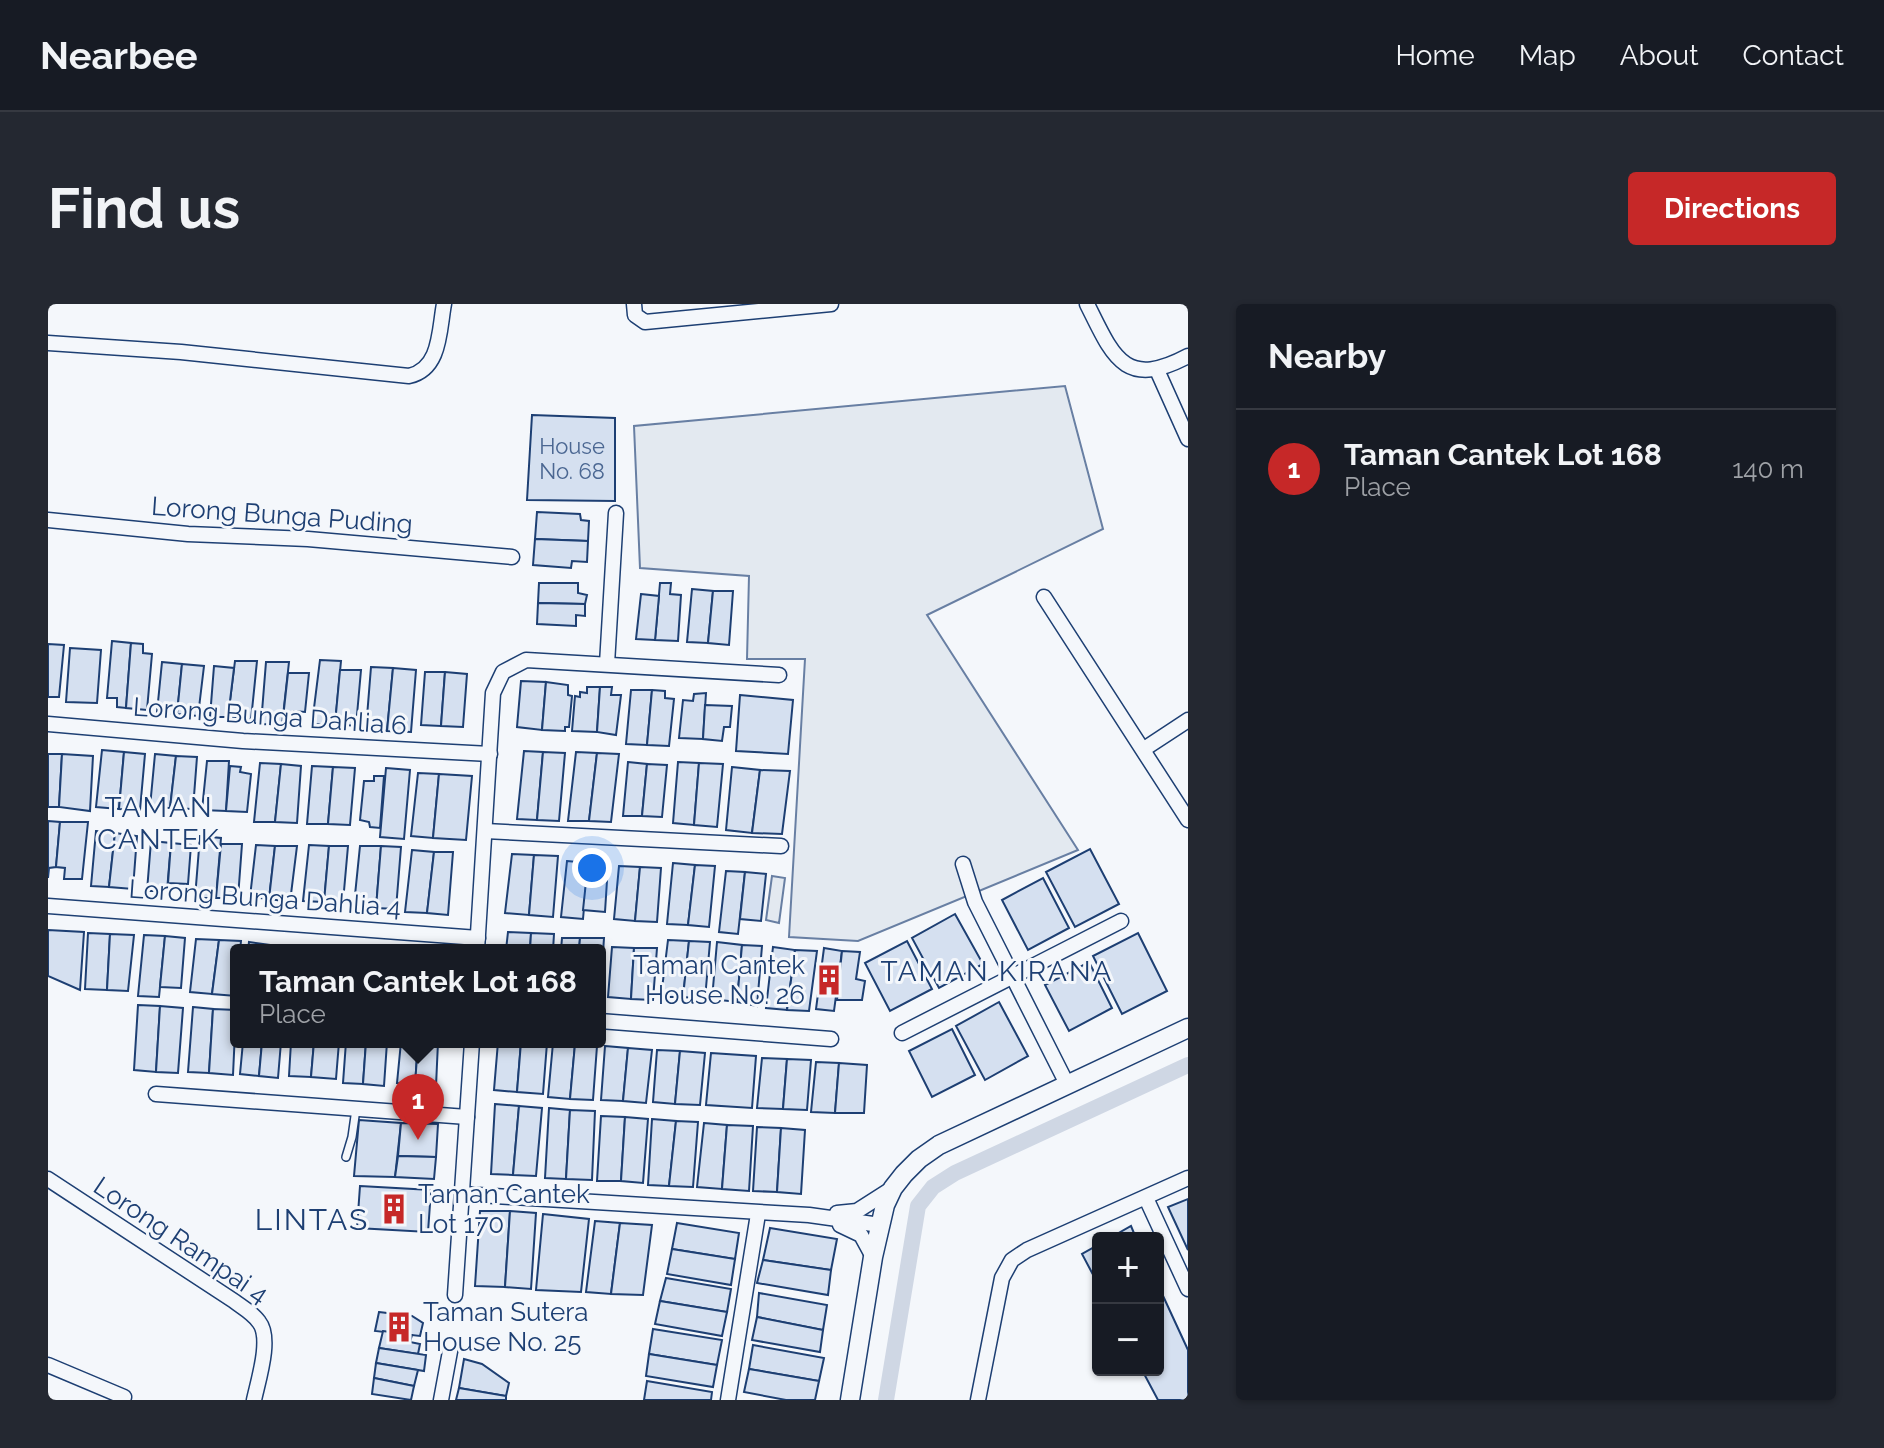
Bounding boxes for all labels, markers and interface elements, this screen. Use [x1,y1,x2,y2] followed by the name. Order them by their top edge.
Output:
[40,33,198,78] text: Nearbee
[1395,39,1475,72] text: Home
[1519,39,1576,72] text: Map
[1620,39,1699,72] text: About
[1743,39,1844,72] text: Contact
[1628,172,1836,245] button: Directions
[48,175,240,241] text: Find us
[1268,336,1386,376] text: Nearby
[539,433,605,484] house number: House No. 68
[1344,437,1662,472] text: Taman Cantek Lot 168
[1288,454,1300,484] text: 1
[1732,454,1804,484] text: 140 m
[1344,472,1411,502] text: Place
[150,491,414,539] street label: Lorong Bunga Puding
[132,691,408,741] street label: Lorong Bunga Dahlia 6
[97,791,221,856] district label: TAMAN CANTEK
[572,848,612,888] your location
[128,874,402,922] street label: Lorong Bunga Dahlia 4
[230,944,606,1048] popup
[633,950,805,1010] place label: Taman Cantek House No. 26
[881,955,1113,988] district label: TAMAN KIRANA
[812,963,846,997] building icon: Taman Cantek House No. 26
[259,964,577,999] text: Taman Cantek Lot 168
[259,999,326,1029] text: Place
[392,1074,444,1140] pin: 1
[88,1171,274,1309] street label: Lorong Rampai 4
[418,1179,590,1239] place label: Taman Cantek Lot 170
[377,1192,411,1226] building icon: Taman Cantek Lot 170
[255,1202,369,1237] district label: LINTAS
[1092,1232,1164,1376] map controls
[1092,1232,1164,1304] button: +
[423,1297,588,1357] place label: Taman Sutera House No. 25
[1092,1304,1164,1376] button: −
[382,1310,416,1344] building icon: Taman Sutera House No. 25

